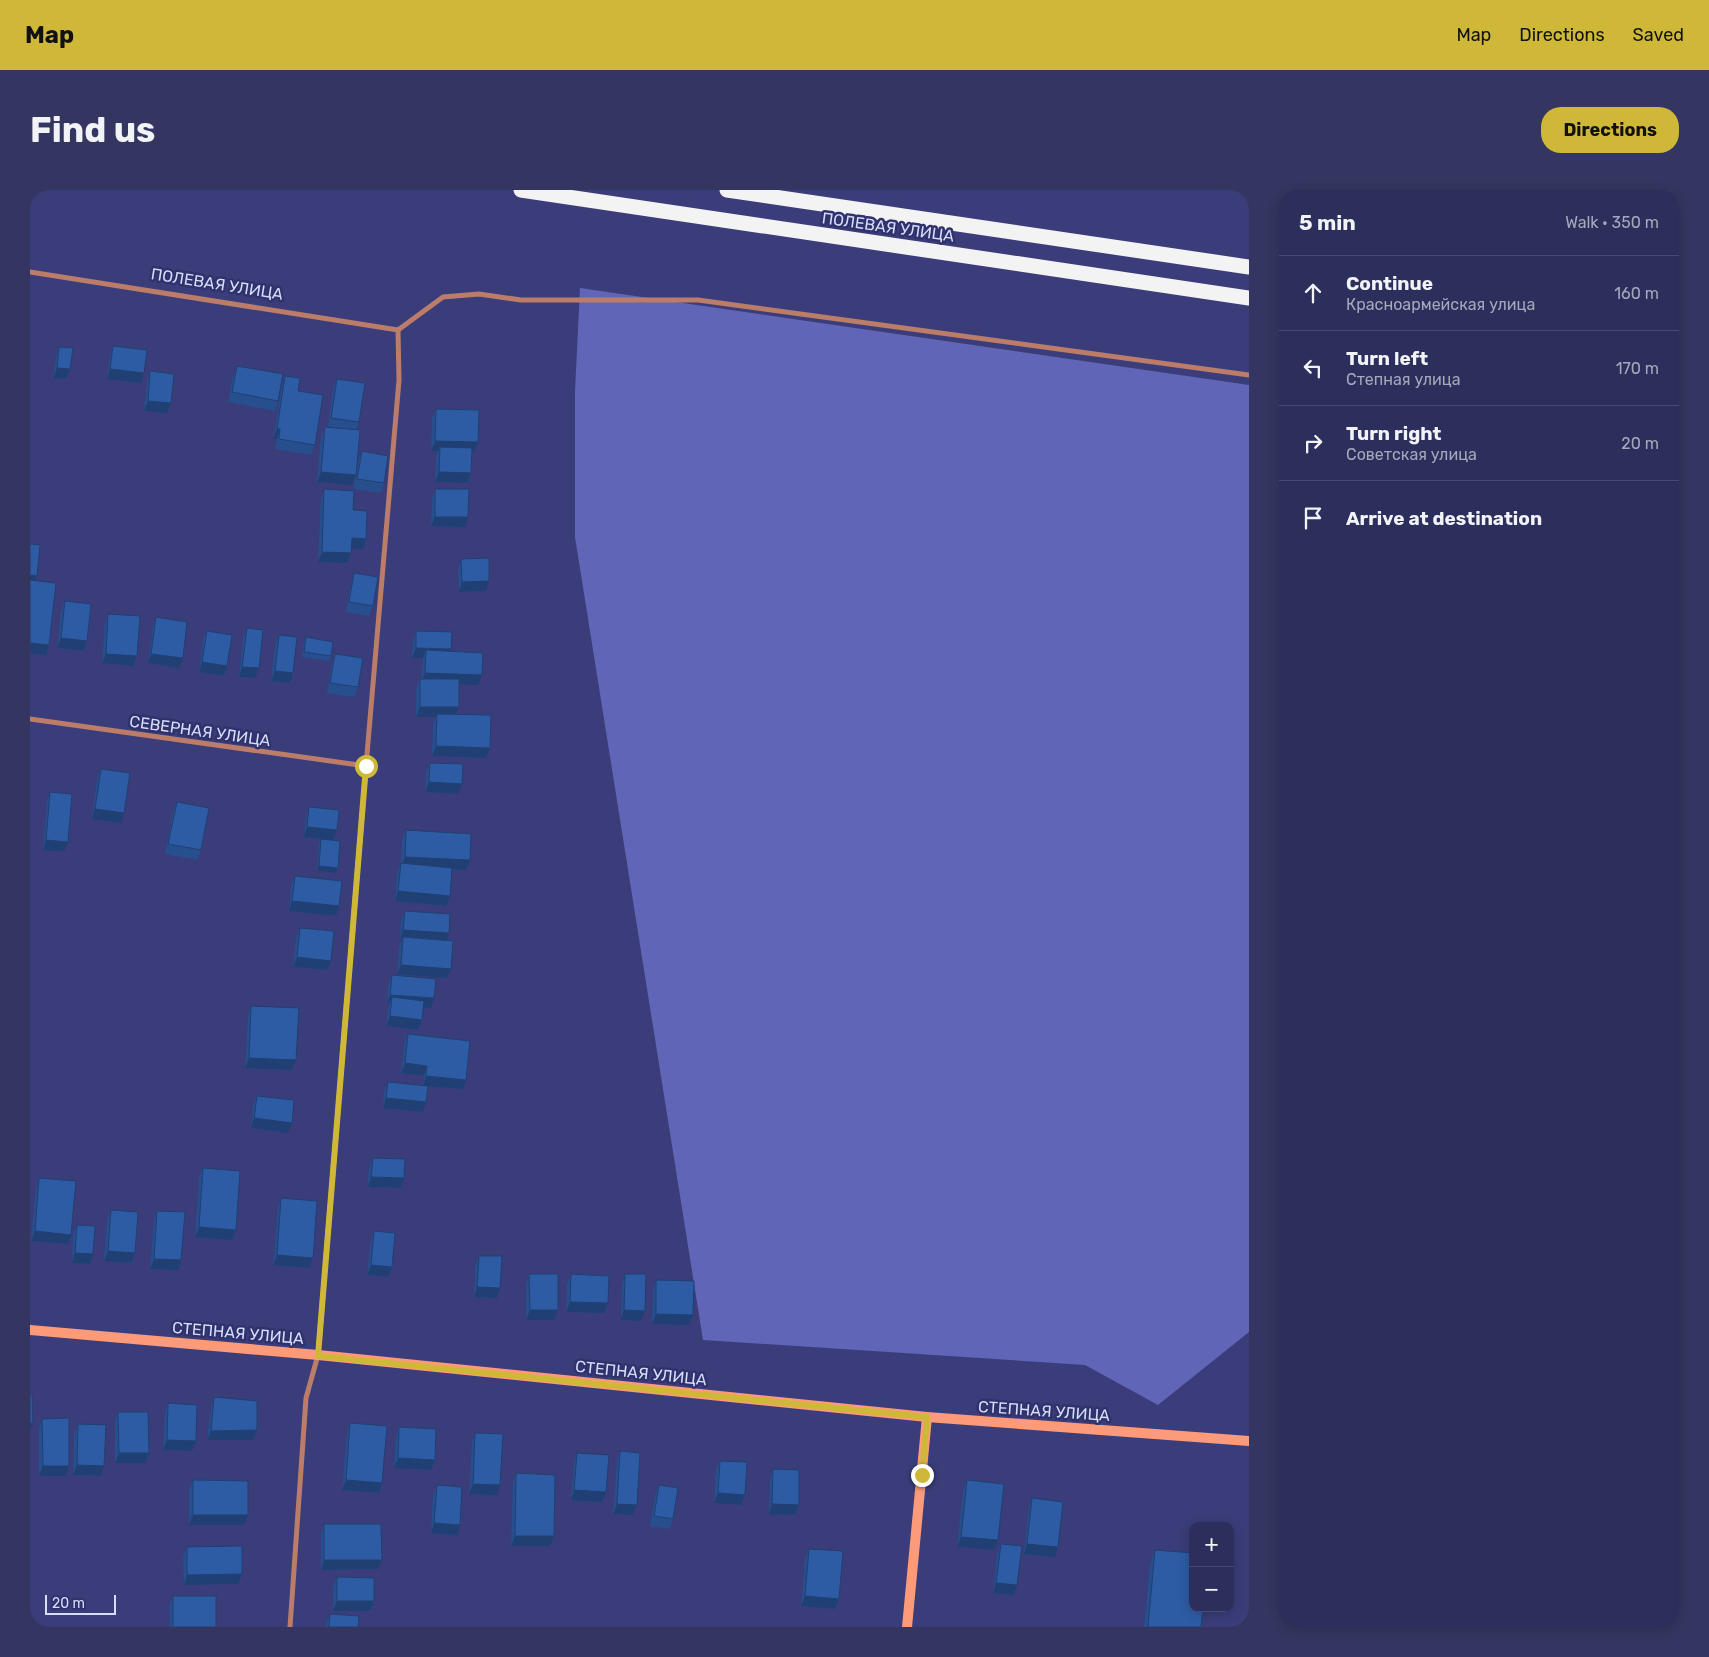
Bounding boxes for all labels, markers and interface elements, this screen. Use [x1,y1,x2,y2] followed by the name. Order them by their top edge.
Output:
[25,21,74,49] text: Map
[1456,24,1491,46] text: Map
[1519,24,1605,46] text: Directions
[1633,24,1684,46] text: Saved
[1541,107,1679,153] button: Directions
[30,109,155,151] text: Find us
[821,208,956,246] street label: ПОЛЕВАЯ УЛИЦА
[1299,210,1356,235] text: 5 min
[1565,213,1659,232] text: Walk · 350 m
[150,264,285,304] street label: ПОЛЕВАЯ УЛИЦА
[1346,272,1433,295] text: Continue
[1299,279,1327,307] icon: ahead
[1614,284,1659,303] text: 160 m
[1346,295,1535,314] text: Красноармейская улица
[1346,347,1428,370] text: Turn left
[1299,354,1327,382] icon: left
[1616,359,1659,378] text: 170 m
[1346,370,1461,389] text: Степная улица
[1346,422,1441,445] text: Turn right
[1299,429,1327,457] icon: right
[1621,434,1659,453] text: 20 m
[1346,445,1477,464] text: Советская улица
[1299,504,1327,532] icon: arrive
[1346,507,1542,530] text: Arrive at destination
[128,712,272,750] street label: СЕВЕРНАЯ УЛИЦА
[355,755,378,778] route start
[171,1318,305,1348] street label: СТЕПНАЯ УЛИЦА
[574,1357,708,1389] street label: СТЕПНАЯ УЛИЦА
[977,1397,1111,1425] street label: СТЕПНАЯ УЛИЦА
[911,1464,934,1487] route end
[1189,1522,1234,1612] map controls
[1189,1522,1234,1567] button: +
[1189,1567,1234,1612] button: −
[45,1592,116,1615] scale bar
[52,1595,85,1612] text: 20 m

